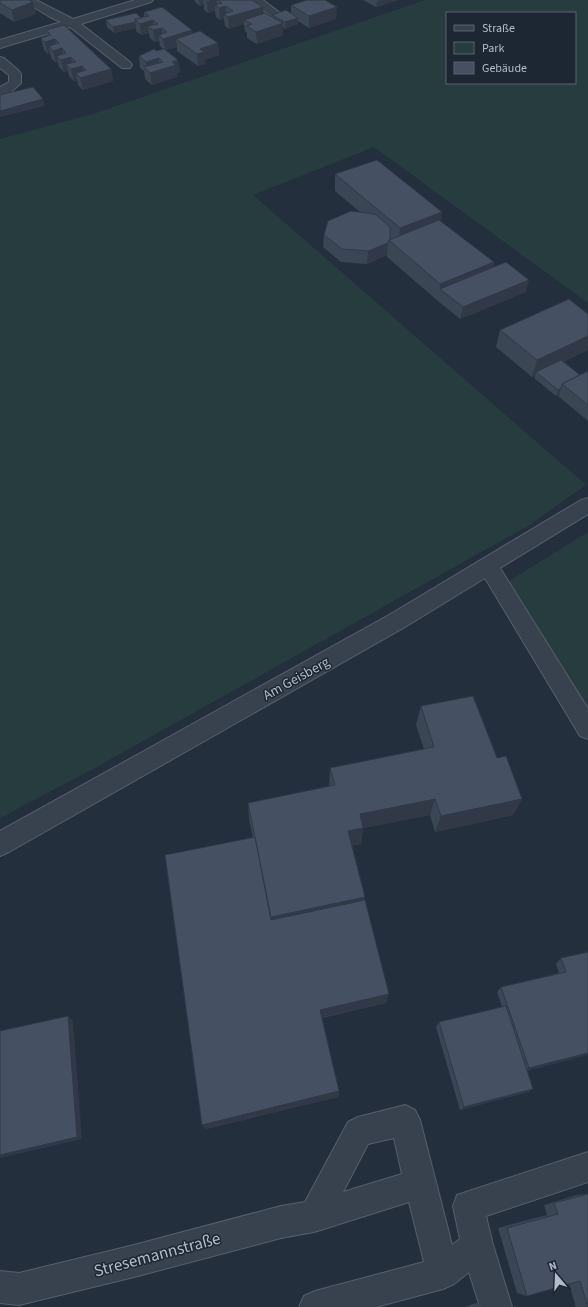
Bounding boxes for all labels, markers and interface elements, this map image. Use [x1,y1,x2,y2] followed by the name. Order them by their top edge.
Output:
[446,12,576,84] legend
[482,20,515,37] text: Straße
[482,40,504,57] text: Park
[482,60,527,77] text: Gebäude
[260,652,333,705] street label: Am Geisberg
[91,1227,223,1283] street label: Stresemannstraße
[536,1255,576,1295] north arrow
[547,1258,559,1274] text: N

